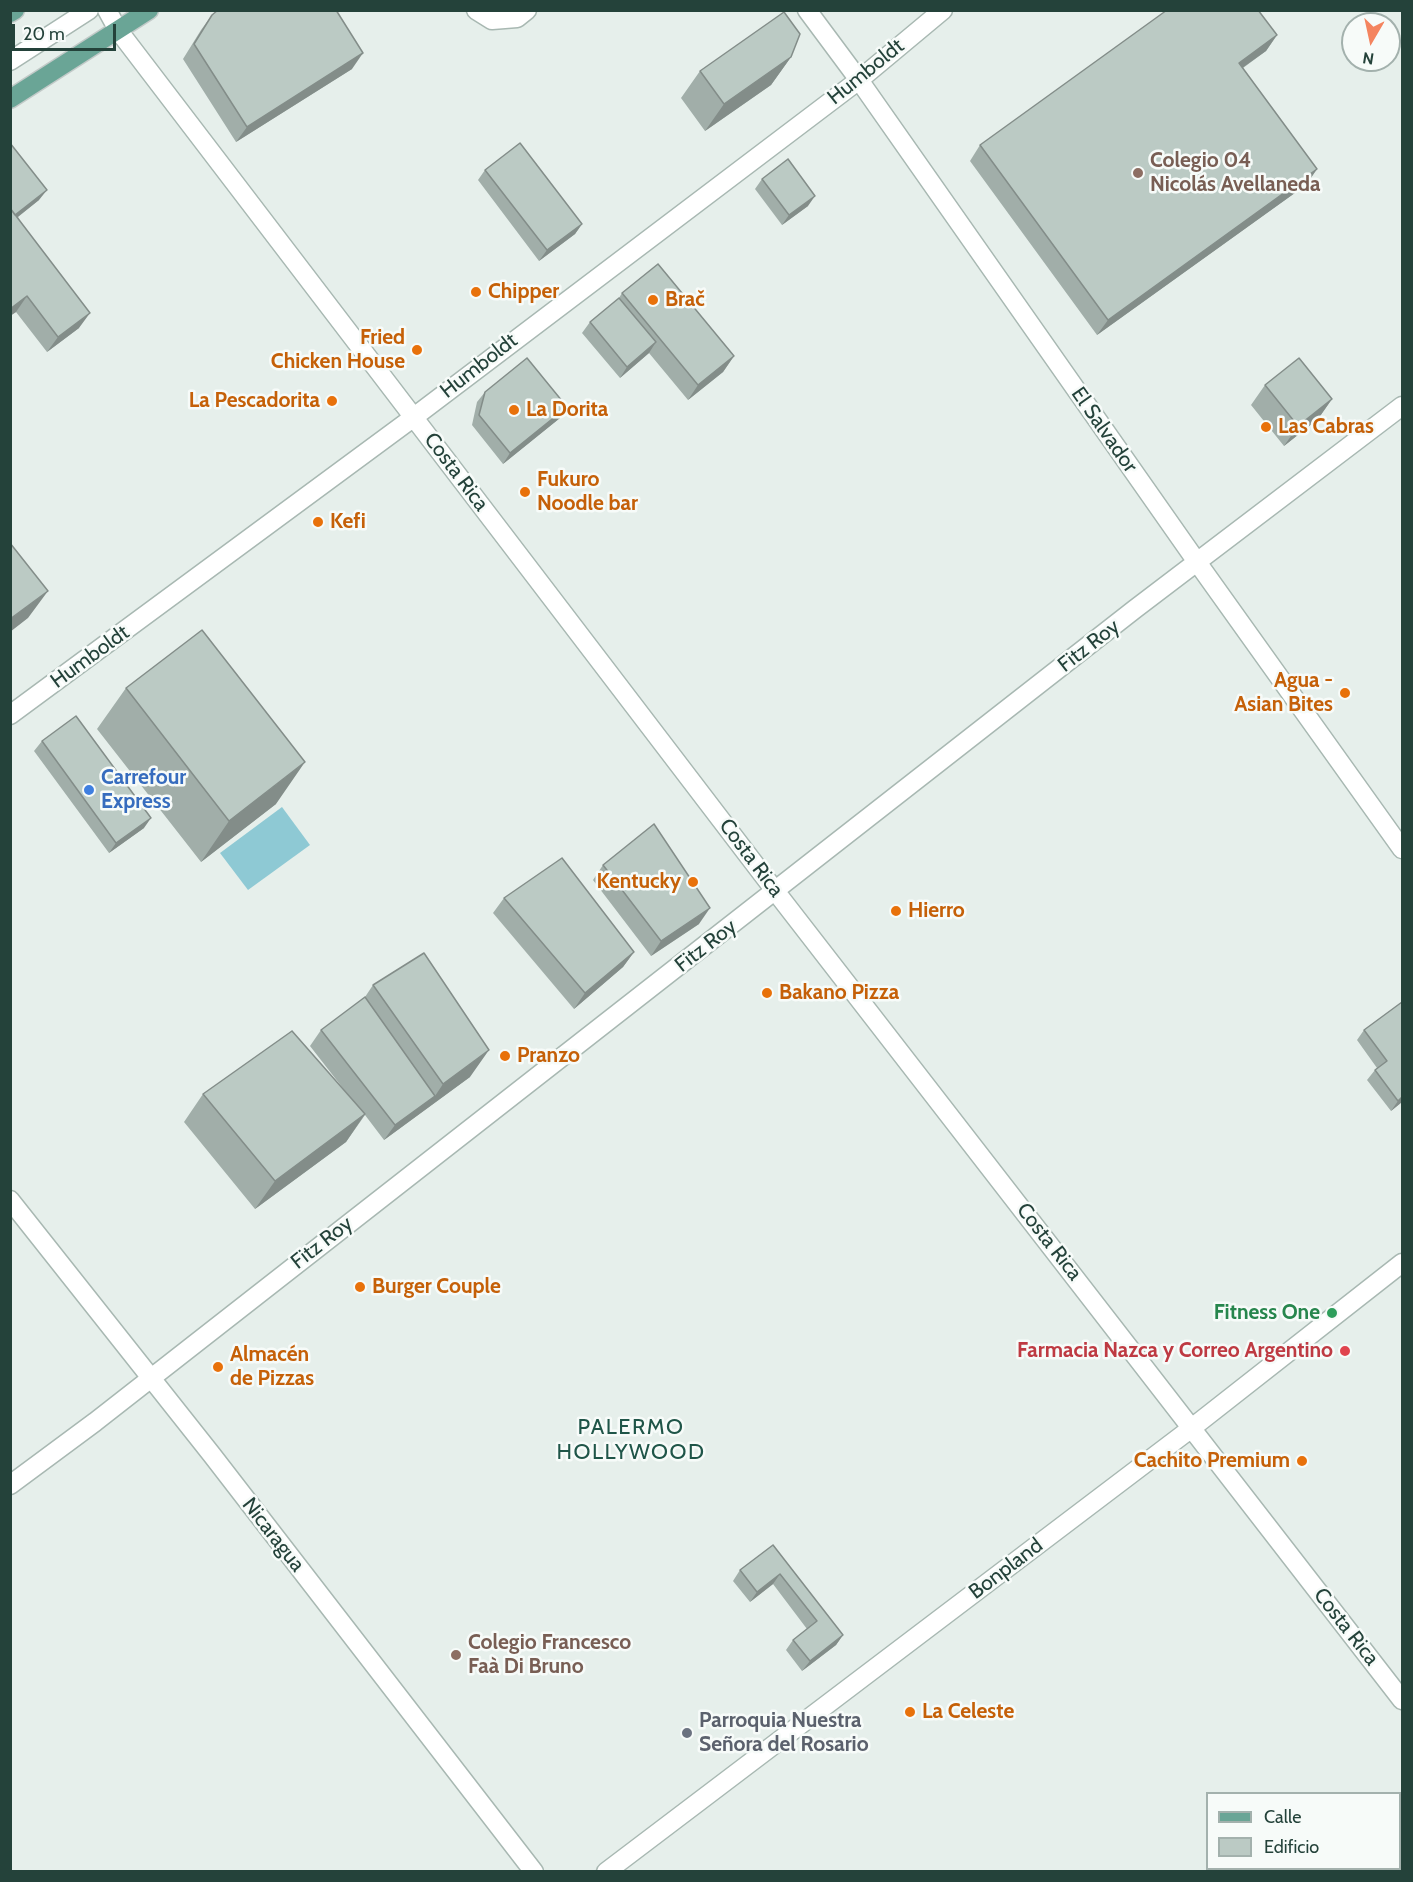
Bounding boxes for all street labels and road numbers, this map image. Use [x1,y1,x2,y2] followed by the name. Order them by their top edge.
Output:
[823,34,909,110] street label: Humboldt
[435,328,523,404] street label: Humboldt
[1065,382,1143,478] street label: El Salvador
[418,428,494,516] street label: Costa Rica
[1053,614,1125,678] street label: Fitz Roy
[46,620,134,694] street label: Humboldt
[713,814,789,902] street label: Costa Rica
[670,914,742,978] street label: Fitz Roy
[1011,1198,1087,1286] street label: Costa Rica
[286,1211,358,1275] street label: Fitz Roy
[236,1493,310,1577] street label: Nicaragua
[964,1533,1048,1605] street label: Bonpland
[1308,1583,1384,1671] street label: Costa Rica

